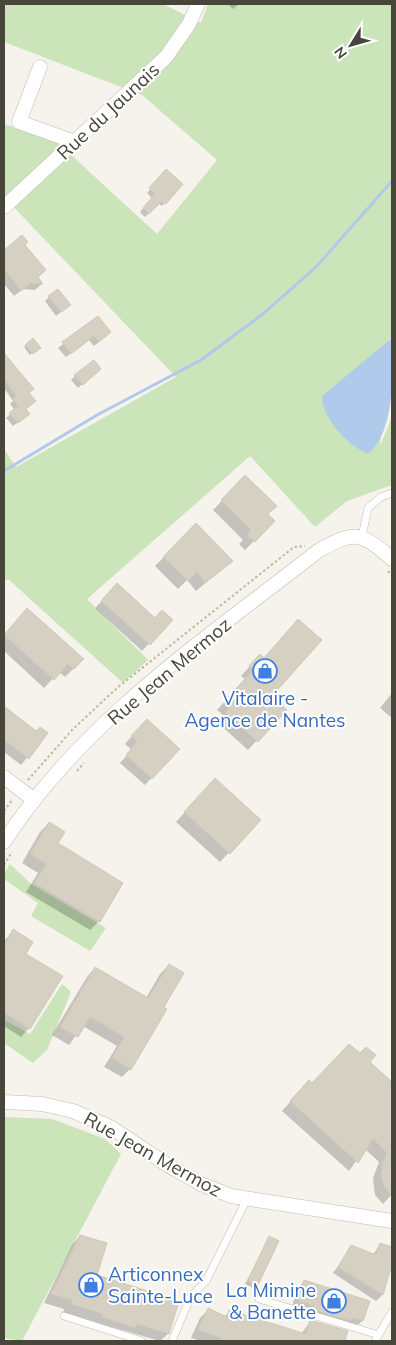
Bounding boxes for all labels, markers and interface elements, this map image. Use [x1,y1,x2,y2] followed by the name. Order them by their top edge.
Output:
[326,20,376,70] north arrow
[330,43,351,62] text: N
[52,57,164,165] street label: Rue du Jaunais
[102,612,236,730] street label: Rue Jean Mermoz
[252,658,278,684] shop icon: Vitalaire - Agence de Nantes
[184,686,346,732] place label: Vitalaire - Agence de Nantes
[80,1106,226,1202] street label: Rue Jean Mermoz
[108,1262,213,1308] place label: Articonnex Sainte-Luce
[78,1272,104,1298] shop icon: Articonnex Sainte-Luce
[226,1278,316,1324] place label: La Mimine & Banette
[321,1288,347,1314] shop icon: La Mimine & Banette

